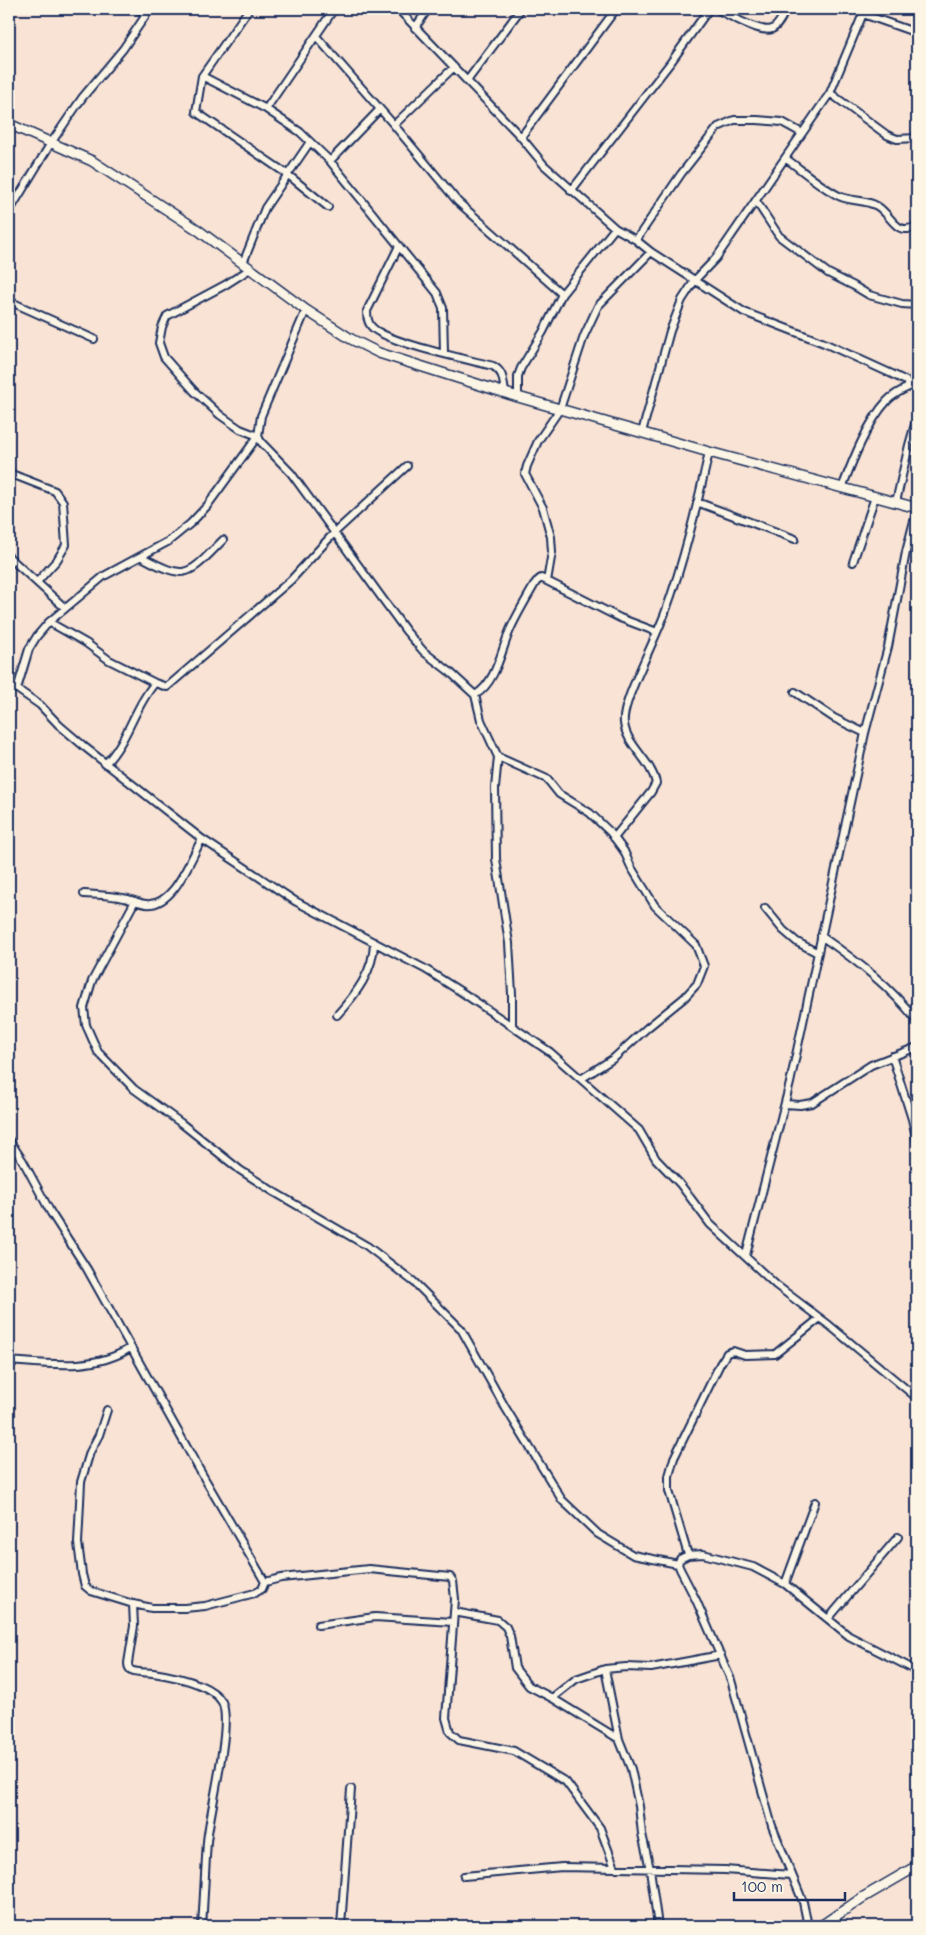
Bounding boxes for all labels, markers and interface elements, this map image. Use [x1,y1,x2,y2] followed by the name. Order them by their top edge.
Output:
[734,1870,845,1902] scale bar
[741,1876,783,1896] text: 100 m

